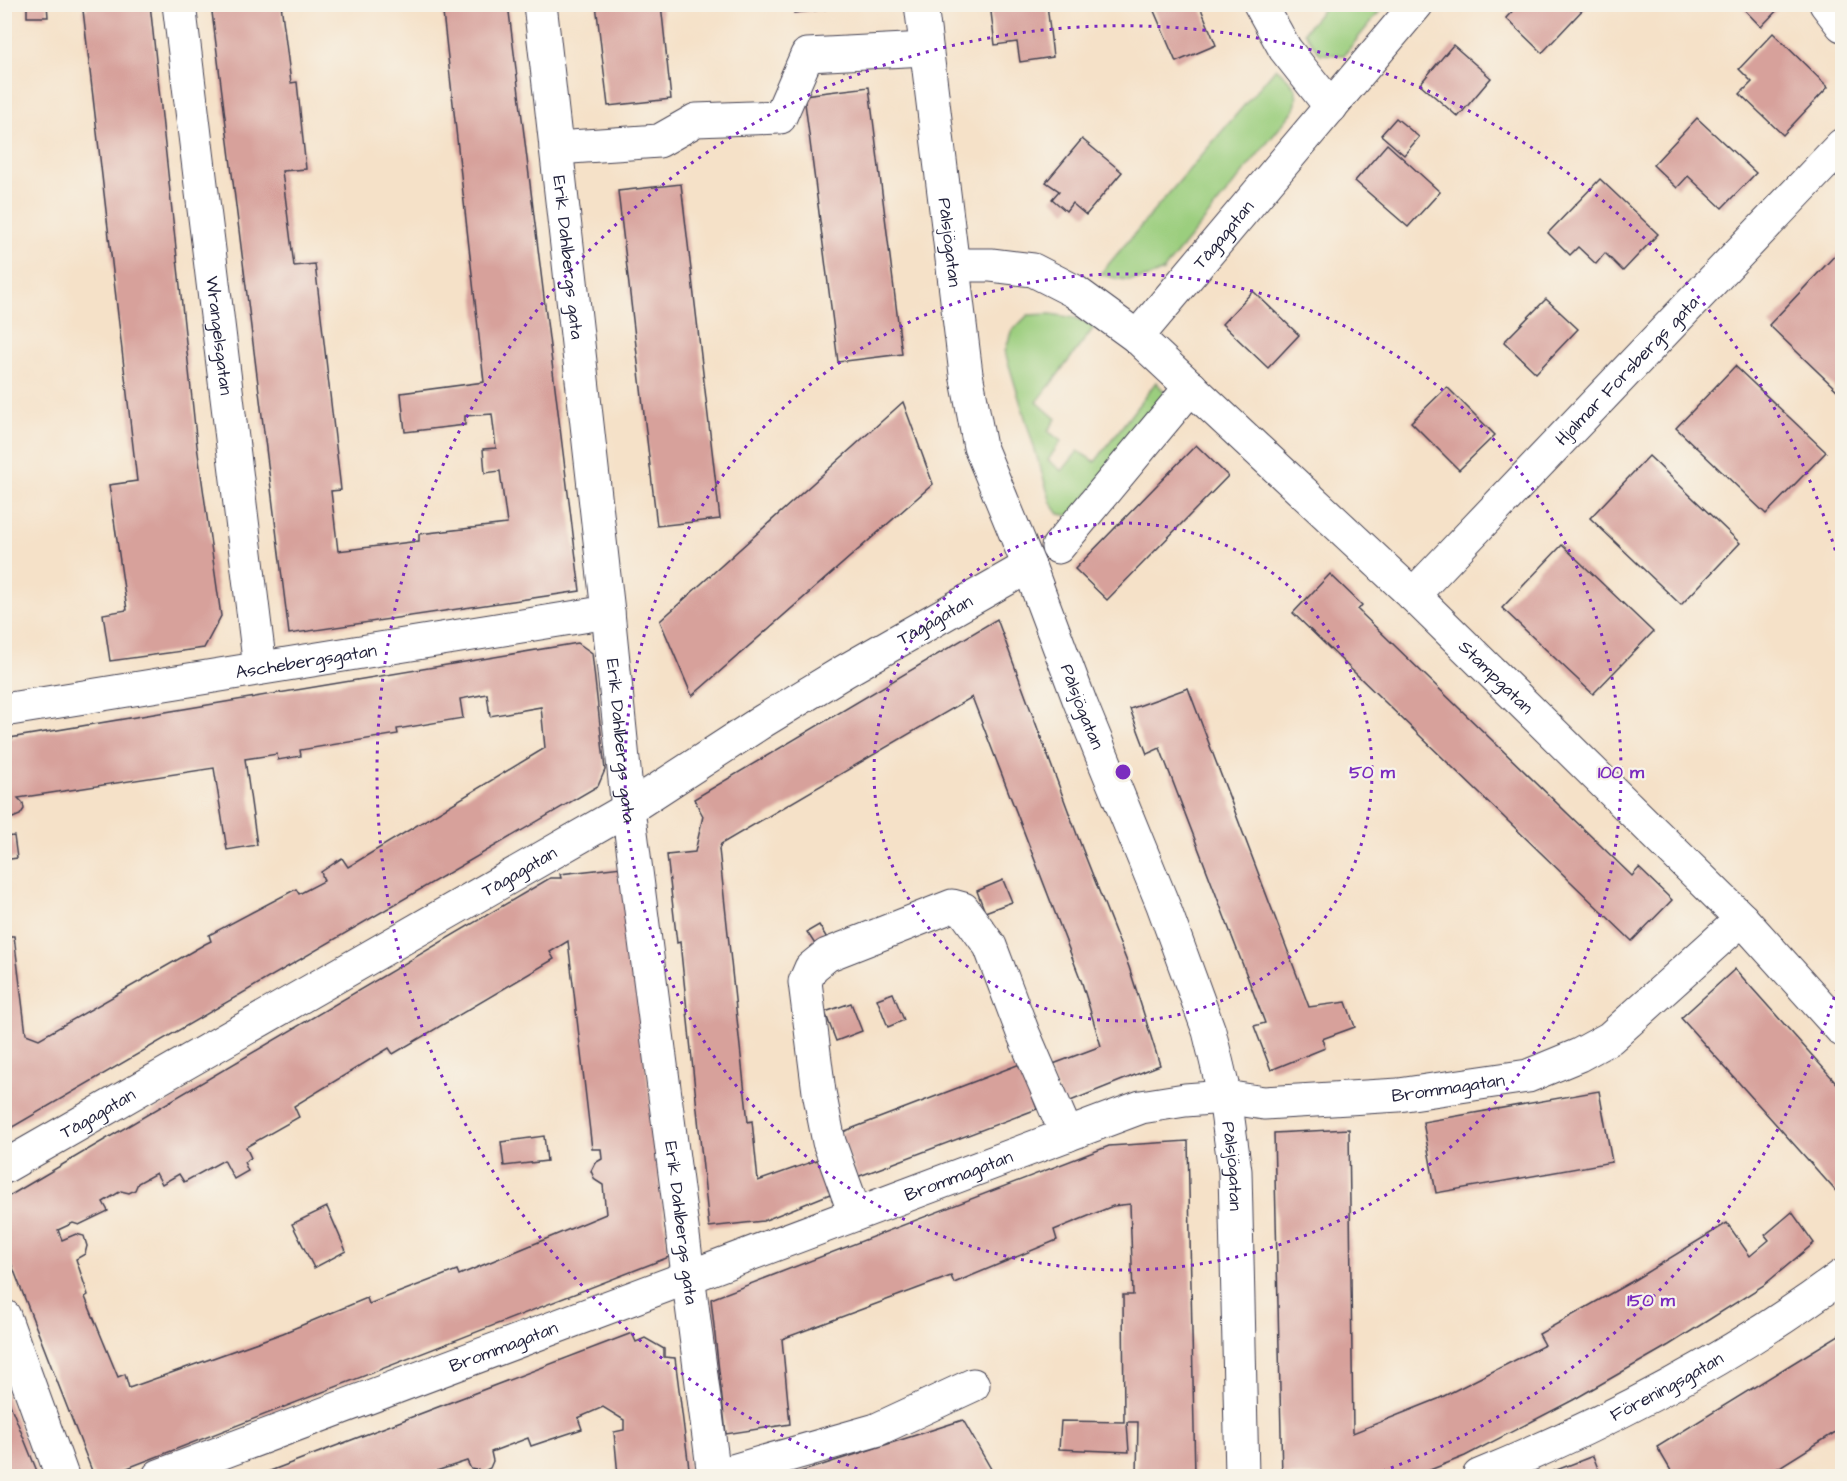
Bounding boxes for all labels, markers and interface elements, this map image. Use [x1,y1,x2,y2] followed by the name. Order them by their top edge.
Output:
[547,174,590,341] street label: Erik Dahlbergs gata
[1187,195,1259,274] street label: Tågagatan
[932,196,968,288] street label: Pålsjögatan
[200,275,239,397] street label: Wrangelsgatan
[1549,290,1704,451] street label: Hjalmar Forsbergs gata
[893,588,977,651] street label: Tågagatan
[1453,634,1539,720] street label: Stampgatan
[234,637,378,685] street label: Aschebergsgatan
[600,657,642,824] street label: Erik Dahlbergs gata
[1054,660,1110,753] street label: Pålsjögatan
[1349,760,1396,785] text: 50 m
[1598,760,1645,785] text: 100 m
[1113,762,1133,782] centre of rings
[477,840,561,903] street label: Tågagatan
[1391,1067,1506,1108] street label: Brommagatan
[56,1082,140,1145] street label: Tågagatan
[1216,1120,1248,1211] street label: Pålsjögatan
[658,1140,704,1306] street label: Erik Dahlbergs gata
[901,1144,1016,1207] street label: Brommagatan
[1627,1288,1676,1313] text: 150 m
[446,1315,561,1378] street label: Brommagatan
[1606,1346,1728,1427] street label: Föreningsgatan

